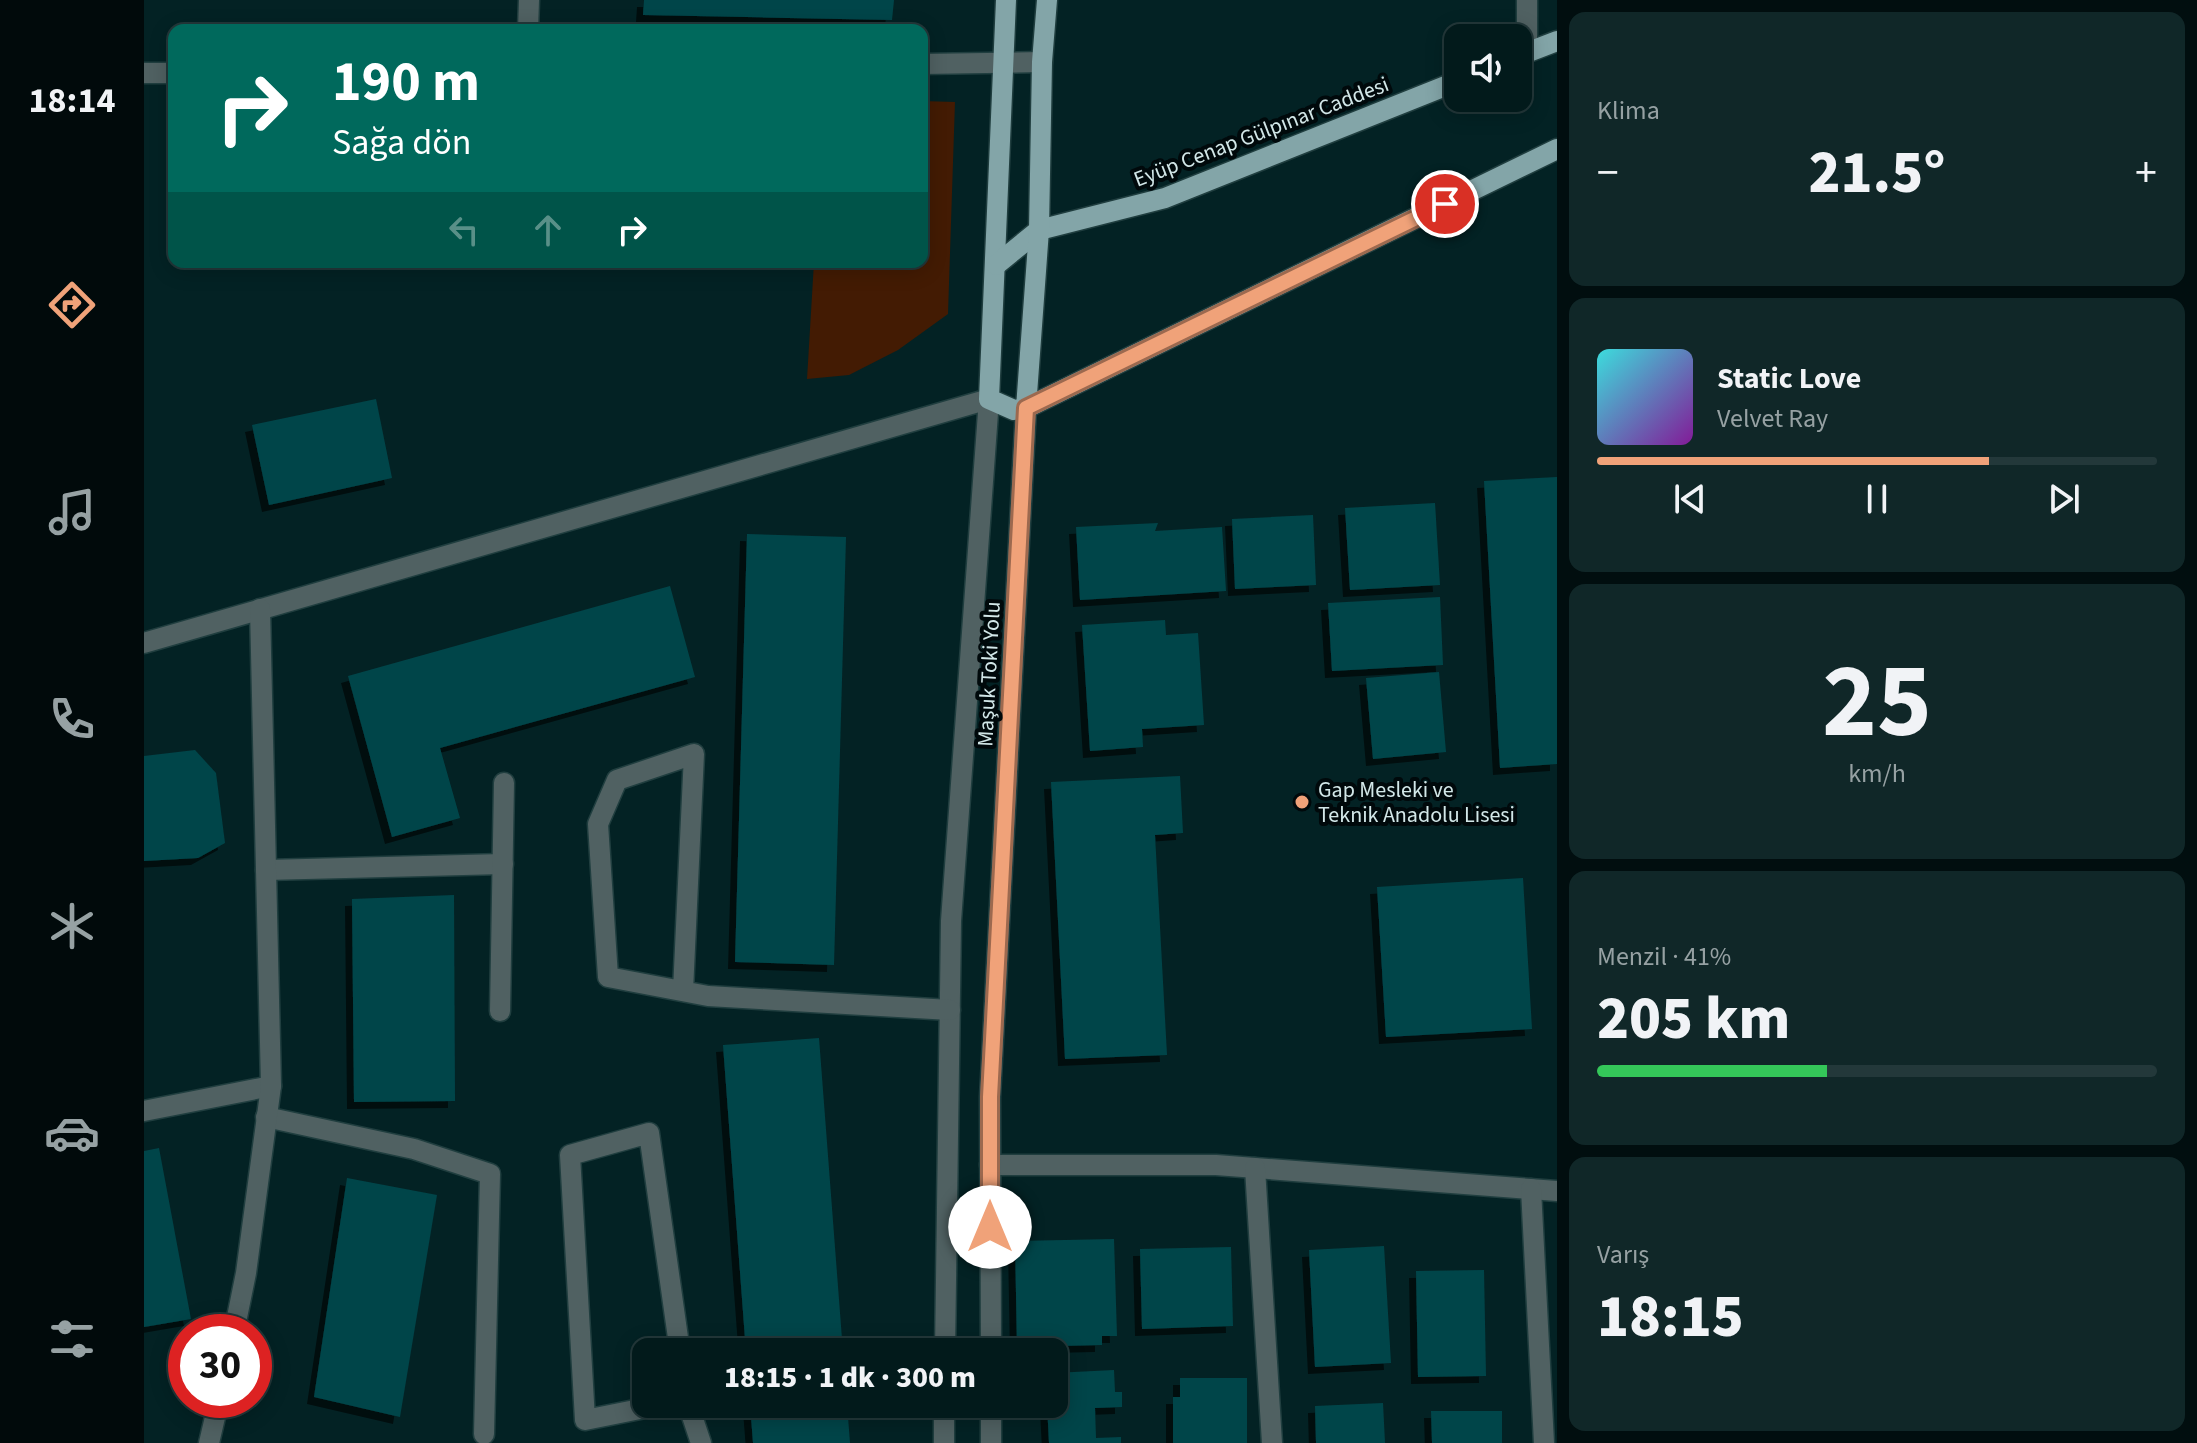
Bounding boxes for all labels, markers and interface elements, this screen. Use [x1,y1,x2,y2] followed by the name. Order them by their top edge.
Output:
[1444,24,1532,112] map controls
[1444,24,1532,112] button: sound
[332,43,480,122] text: 190 m
[200,56,304,160] icon: right
[1129,68,1394,195] street label: Eyüp Cenap Gülpınar Caddesi
[29,75,115,126] text: 18:14
[1597,92,1660,129] text: Klima
[332,117,471,168] text: Sağa dön
[1809,131,1945,216] text: 21.5°
[1597,142,1619,205] text: −
[2135,142,2157,205] text: +
[1411,170,1479,238] pin
[1423,182,1467,226] icon: arrive
[442,208,486,252] icon: left
[526,208,570,252] icon: ahead
[610,208,654,252] icon: right
[44,277,100,333] icon: directions
[1717,357,1861,400] text: Static Love
[1717,400,1828,437] text: Velvet Ray
[1668,477,1712,521] icon: previous
[1855,477,1899,521] icon: pause
[2042,477,2086,521] icon: next
[44,484,100,540] icon: music
[969,601,1009,748] street label: Maşuk Toki Yolu
[1822,629,1932,777] text: 25
[44,691,100,747] icon: phone
[1848,755,1906,792] text: km/h
[1318,774,1515,831] place label: Gap Mesleki ve Teknik Anadolu Lisesi
[1293,793,1311,811] marker: Gap Mesleki ve Teknik Anadolu Lisesi
[44,898,100,954] icon: climate
[1597,938,1731,975] text: Menzil · 41%
[1597,977,1790,1062] text: 205 km
[44,1105,100,1161] icon: car
[948,1185,1032,1269] position arrow
[1597,1236,1649,1273] text: Varış
[1597,1275,1744,1360] text: 18:15
[44,1311,100,1367] icon: filters
[168,1314,272,1418] speed limit sign: 30
[724,1356,976,1399] text: 18:15 · 1 dk · 300 m

